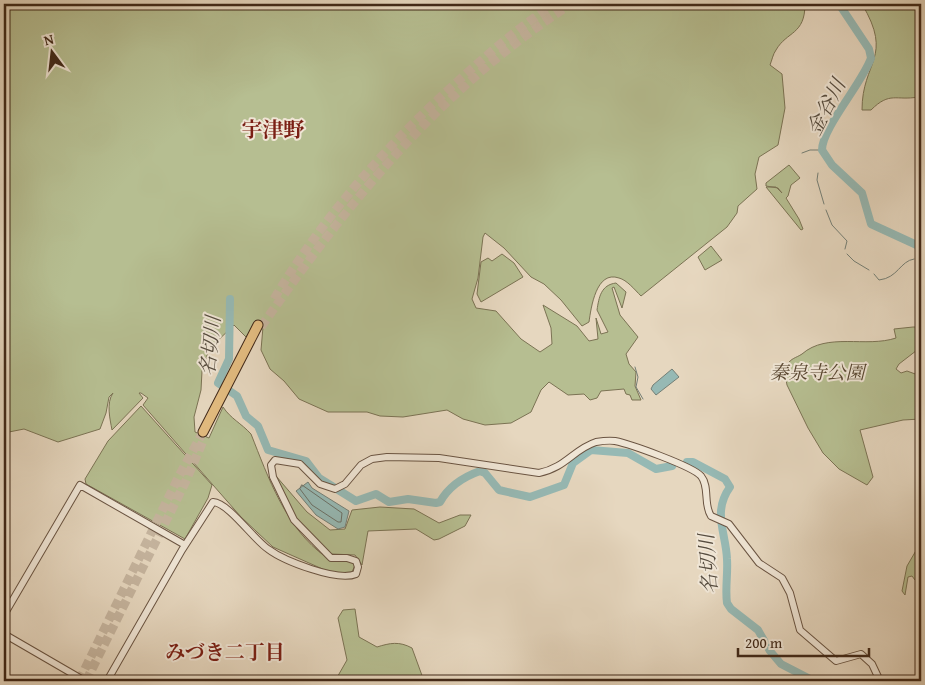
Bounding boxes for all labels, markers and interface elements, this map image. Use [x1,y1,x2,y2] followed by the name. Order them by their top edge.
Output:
[28,28,78,78] north arrow
[42,28,56,50] text: N
[799,72,853,140] water label: 金谷川
[242,114,305,145] district label: 宇津野
[192,313,227,377] water label: 名切川
[769,358,867,386] park label: 秦泉寺公園
[691,531,724,595] water label: 名切川
[738,625,869,657] scale bar
[745,632,783,653] text: 200 m
[165,637,285,666] district label: みづき二丁目

